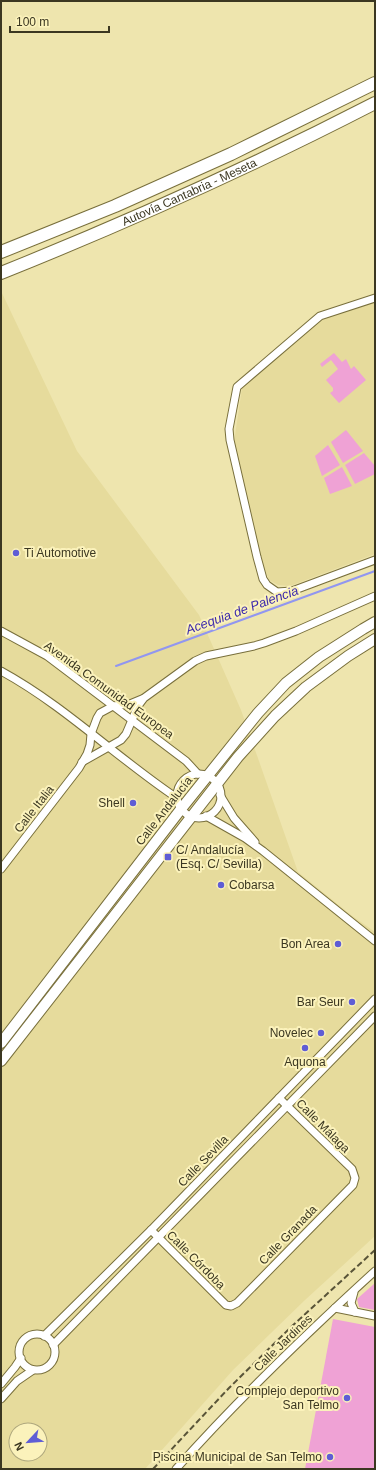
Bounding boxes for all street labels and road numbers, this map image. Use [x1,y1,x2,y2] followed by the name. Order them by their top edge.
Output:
[120,155,259,229] street label: Autovía Cantabria - Meseta
[42,638,177,742] street label: Avenida Comunidad Europea
[133,774,195,848] street label: Calle Andalucía
[11,782,57,835] street label: Calle Italia
[293,1096,353,1156] street label: Calle Málaga
[175,1132,231,1190] street label: Calle Sevilla
[256,1202,320,1268] street label: Calle Granada
[164,1228,228,1292] street label: Calle Córdoba
[251,1312,315,1374] street label: Calle Jardines

